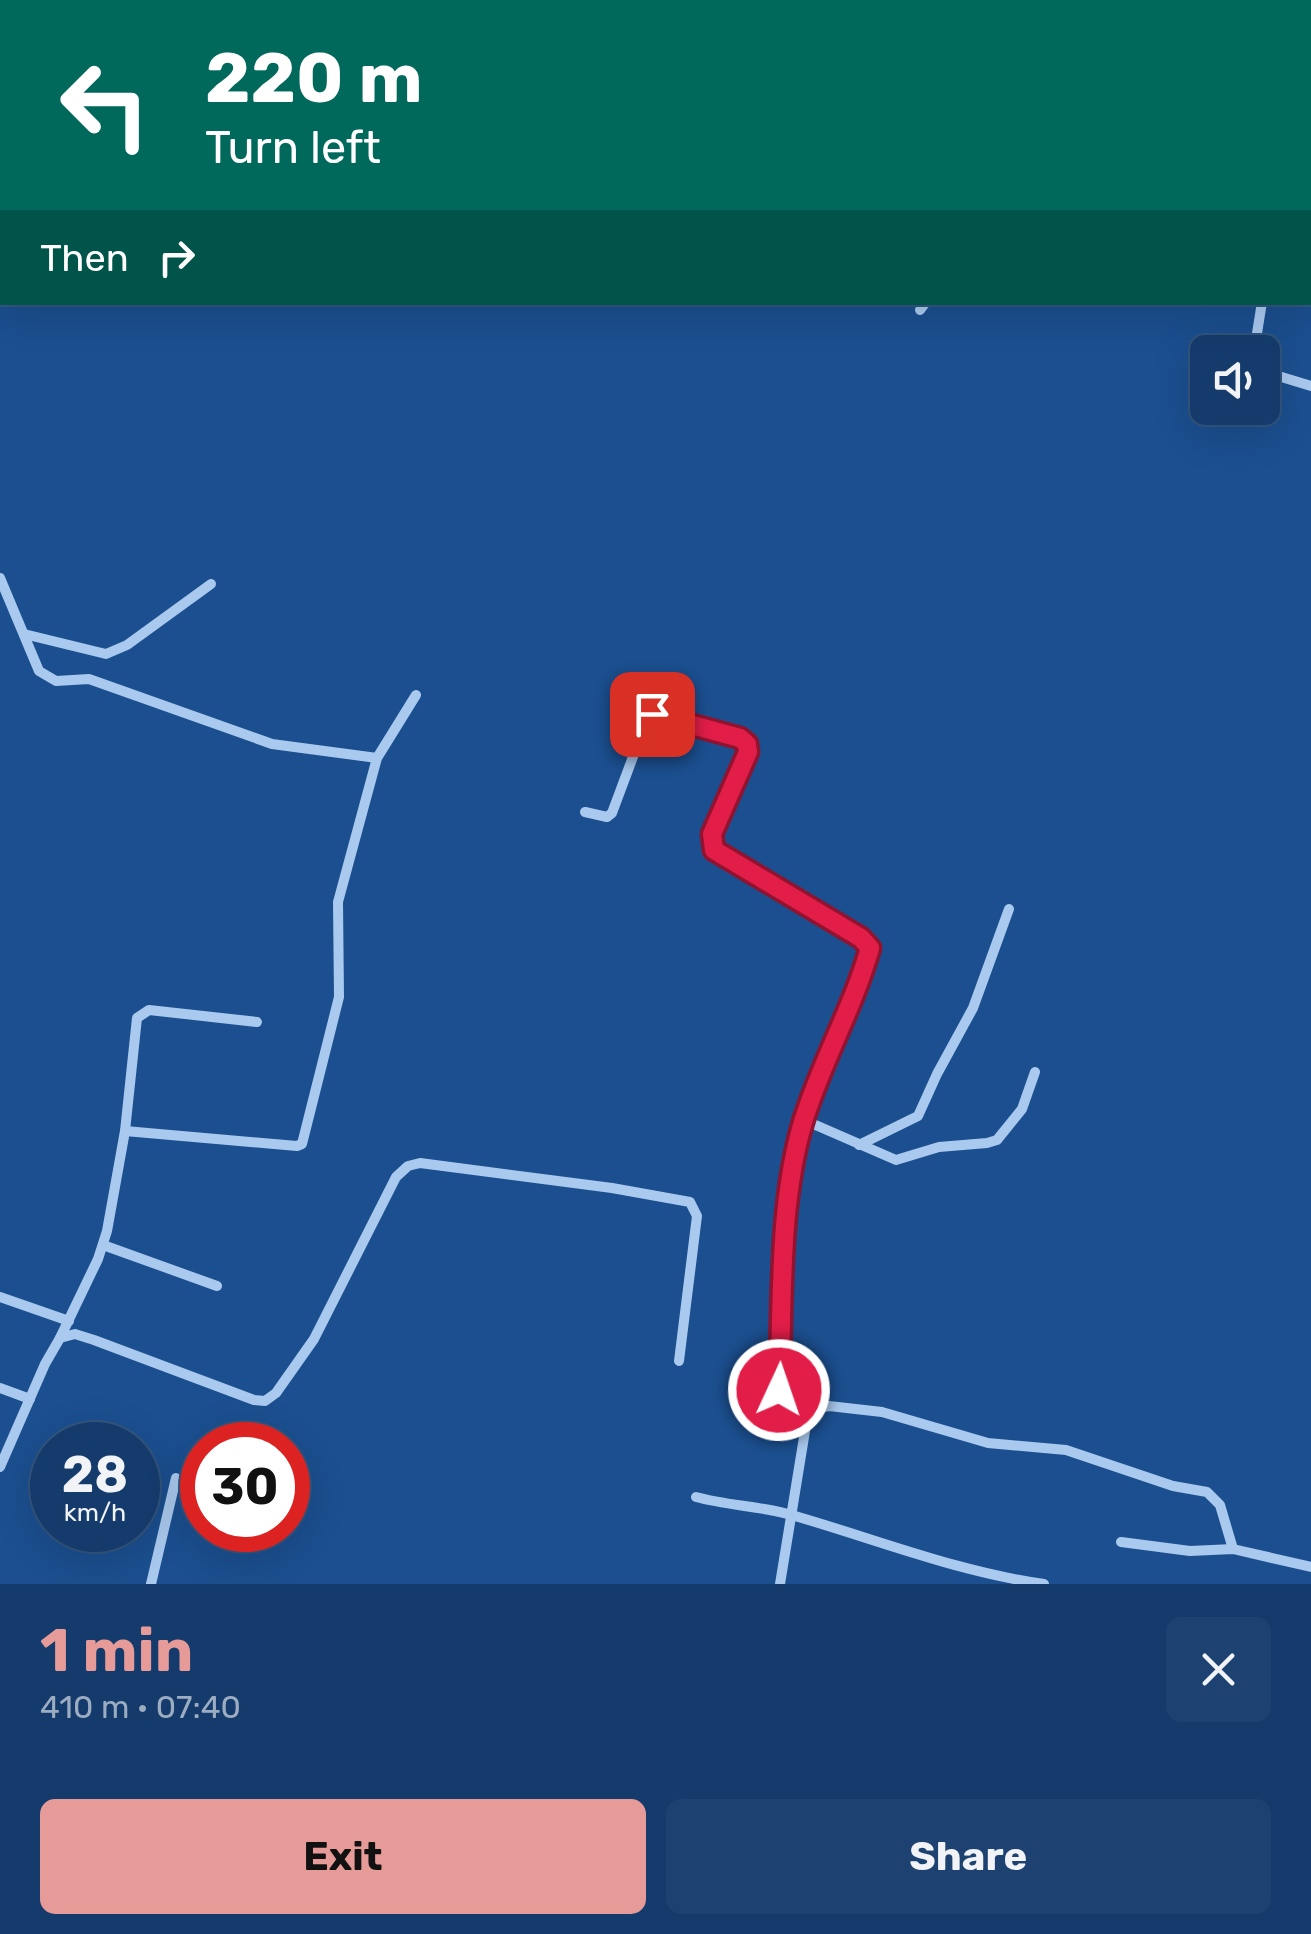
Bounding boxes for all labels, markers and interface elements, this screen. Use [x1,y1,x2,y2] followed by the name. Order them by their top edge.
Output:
[205,37,423,120] text: 220 m
[40,40,170,170] icon: left
[205,121,381,174] text: Turn left
[149,230,204,285] icon: right
[40,235,129,281] text: Then
[1190,335,1280,425] map controls
[1190,335,1280,425] button: sound
[610,672,695,757] pin
[625,687,680,742] icon: arrive
[727,1338,831,1442] position arrow
[180,1422,310,1552] speed limit sign: 30
[62,1445,128,1505] text: 28
[64,1498,126,1527] text: km/h
[40,1615,193,1686] text: 1 min
[1166,1617,1271,1722] button: close
[40,1688,241,1726] text: 410 m · 07:40
[40,1799,646,1914] button: Exit
[666,1799,1271,1914] button: Share

